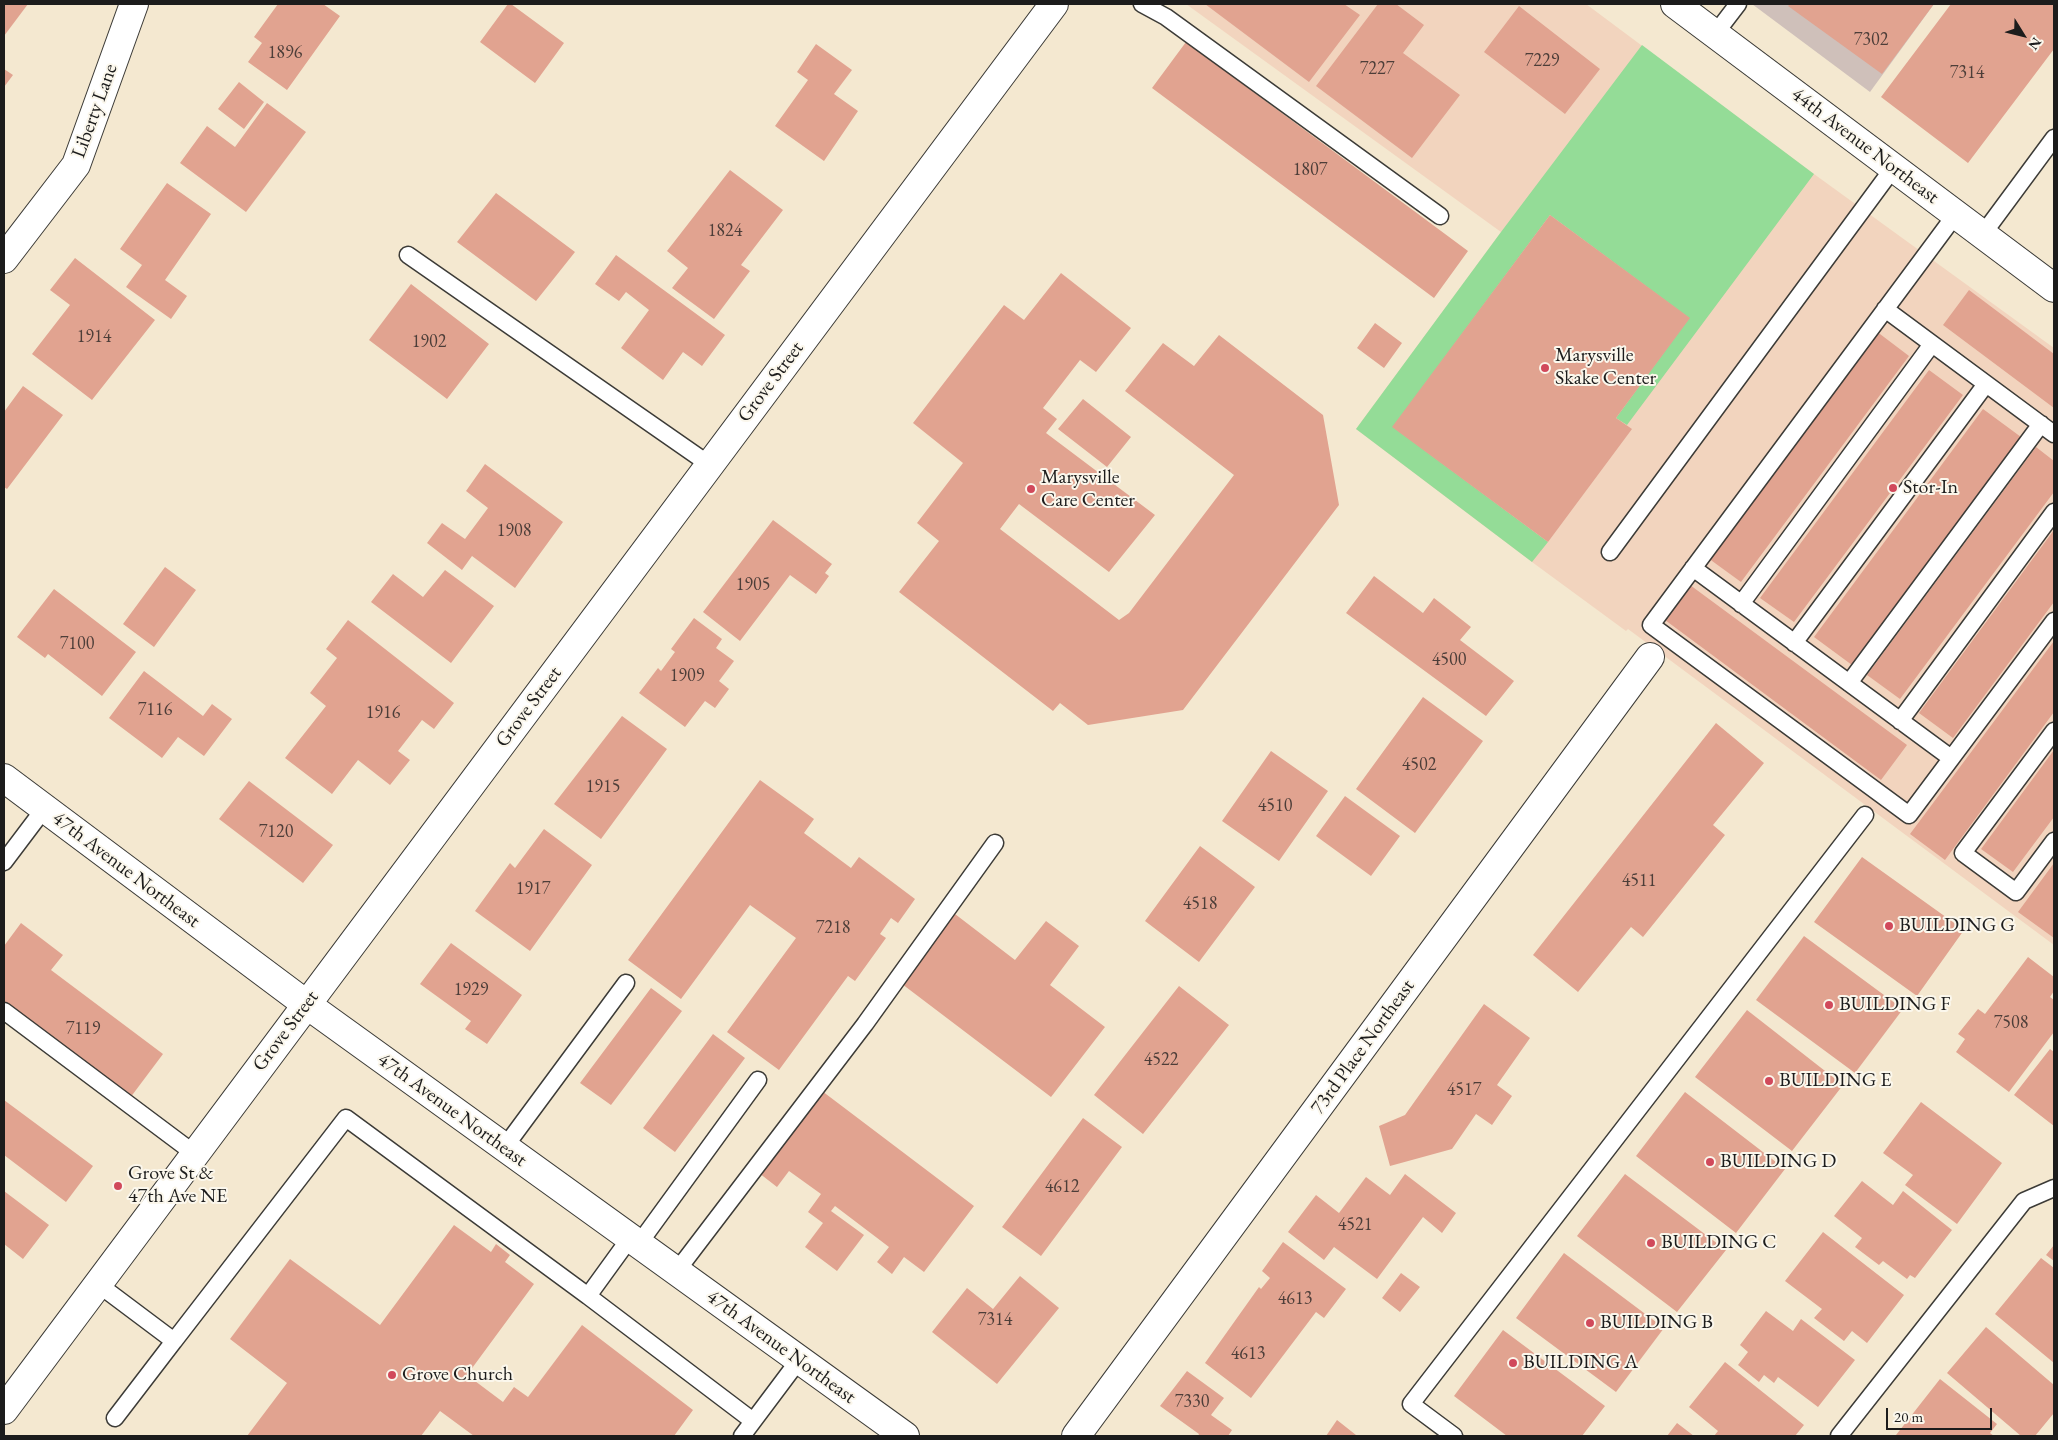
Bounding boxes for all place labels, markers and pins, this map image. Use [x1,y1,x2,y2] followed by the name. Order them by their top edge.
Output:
[1555,344,1656,391] place label: Marysville Skake Center
[1539,362,1551,374] marker: Marysville Skake Center
[1041,466,1135,513] place label: Marysville Care Center
[1903,476,1958,500] place label: Stor-In
[1887,482,1899,494] marker: Stor-In
[1025,483,1037,495] marker: Marysville Care Center
[1899,914,2015,938] place label: BUILDING G
[1883,920,1895,932] marker: BUILDING G
[1839,993,1951,1017] place label: BUILDING F
[1823,999,1835,1011] marker: BUILDING F
[1779,1069,1892,1093] place label: BUILDING E
[1763,1075,1775,1087] marker: BUILDING E
[1720,1150,1836,1174] place label: BUILDING D
[1704,1156,1716,1168] marker: BUILDING D
[128,1162,227,1209] place label: Grove St & 47th Ave NE
[112,1180,124,1192] marker: Grove St & 47th Ave NE
[1661,1231,1776,1255] place label: BUILDING C
[1645,1237,1657,1249] marker: BUILDING C
[1600,1311,1713,1335] place label: BUILDING B
[1584,1317,1596,1329] marker: BUILDING B
[1523,1351,1638,1375] place label: BUILDING A
[1507,1357,1519,1369] marker: BUILDING A
[402,1363,513,1387] place label: Grove Church
[386,1369,398,1381] marker: Grove Church

